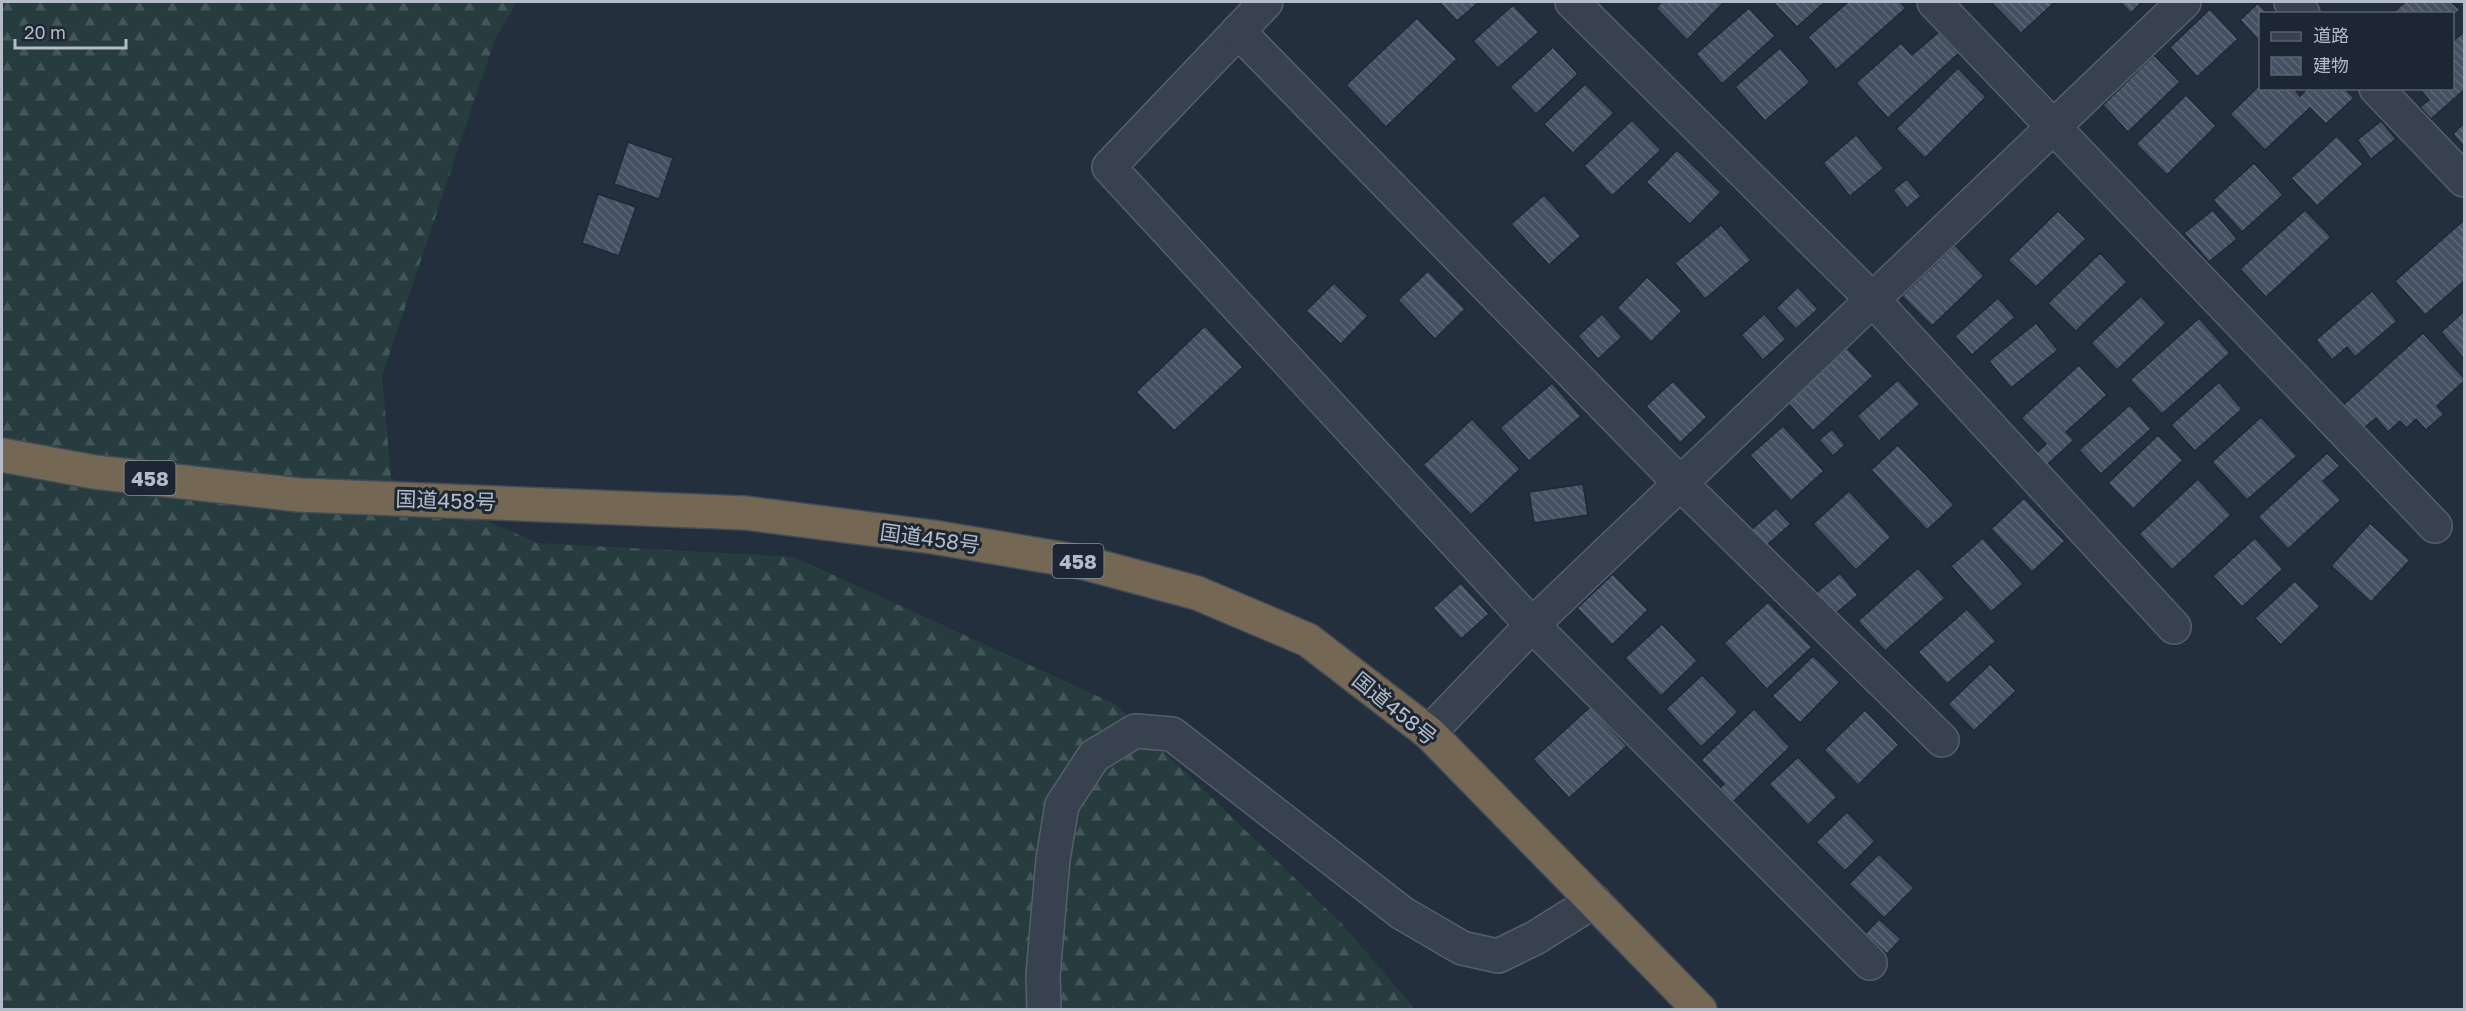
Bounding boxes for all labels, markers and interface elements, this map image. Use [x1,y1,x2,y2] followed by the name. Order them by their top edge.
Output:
[15,12,126,50] scale bar
[2259,12,2454,90] legend
[24,21,66,43] text: 20 m
[2313,24,2349,46] text: 道路
[2313,54,2349,76] text: 建物
[124,461,176,495] road number: 458
[395,485,497,515] street label: 国道458号
[878,518,982,558] street label: 国道458号
[1052,544,1104,578] road number: 458
[1348,666,1442,750] street label: 国道458号

